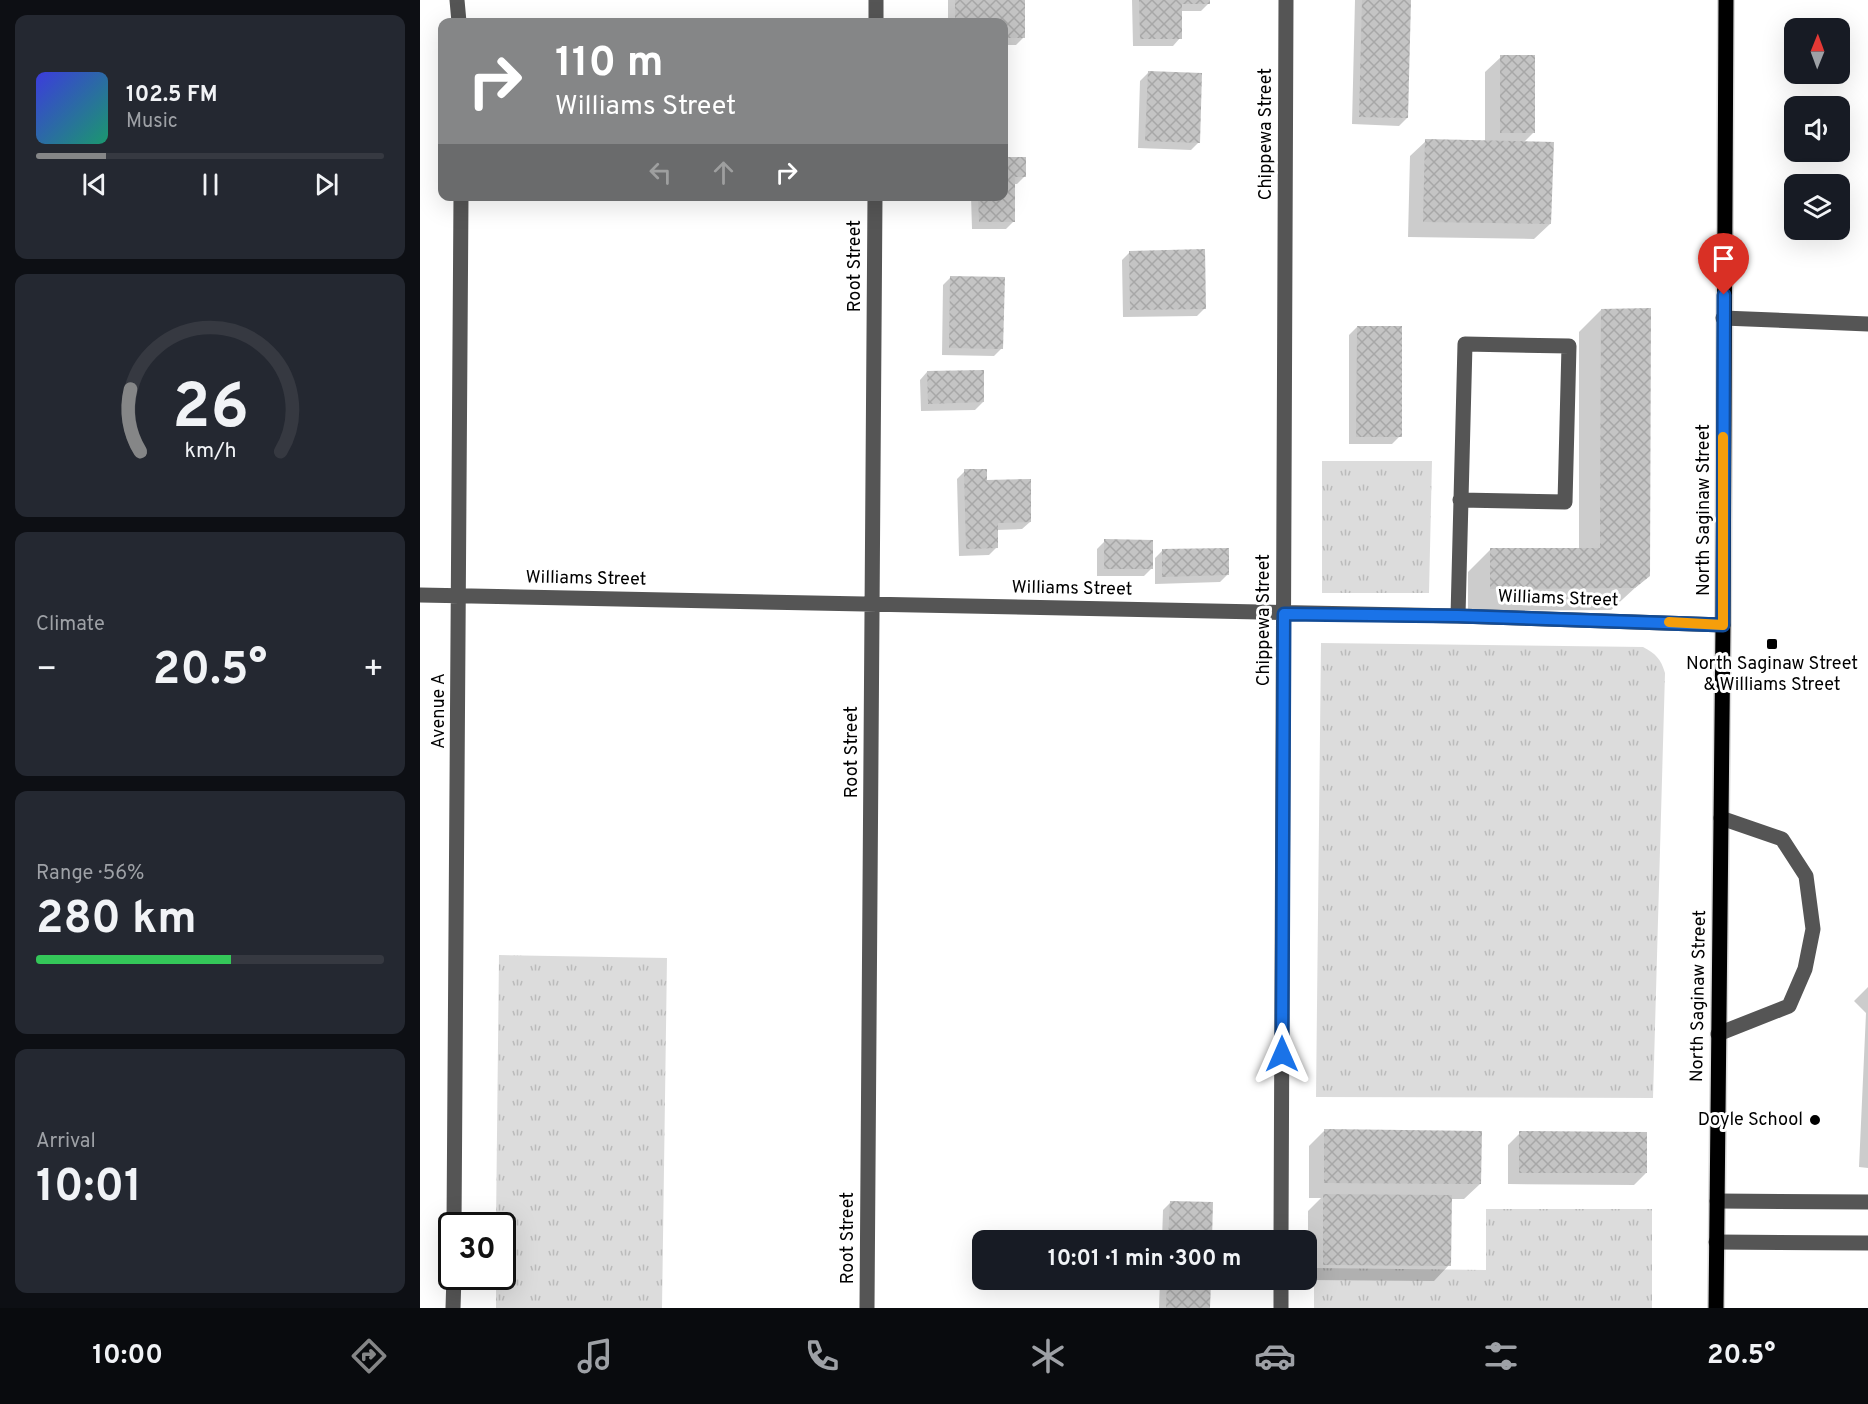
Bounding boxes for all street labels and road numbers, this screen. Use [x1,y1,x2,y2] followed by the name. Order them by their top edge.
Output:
[1255,68,1278,200] street label: Chippewa Street
[844,220,867,312] street label: Root Street
[1693,424,1716,596] street label: North Saginaw Street
[1253,554,1276,686] street label: Chippewa Street
[525,566,647,592] street label: Williams Street
[1011,576,1133,602] street label: Williams Street
[1497,585,1619,613] street label: Williams Street
[428,673,451,749] street label: Avenue A
[841,706,864,798] street label: Root Street
[1686,910,1712,1082] street label: North Saginaw Street
[837,1192,860,1284] street label: Root Street

